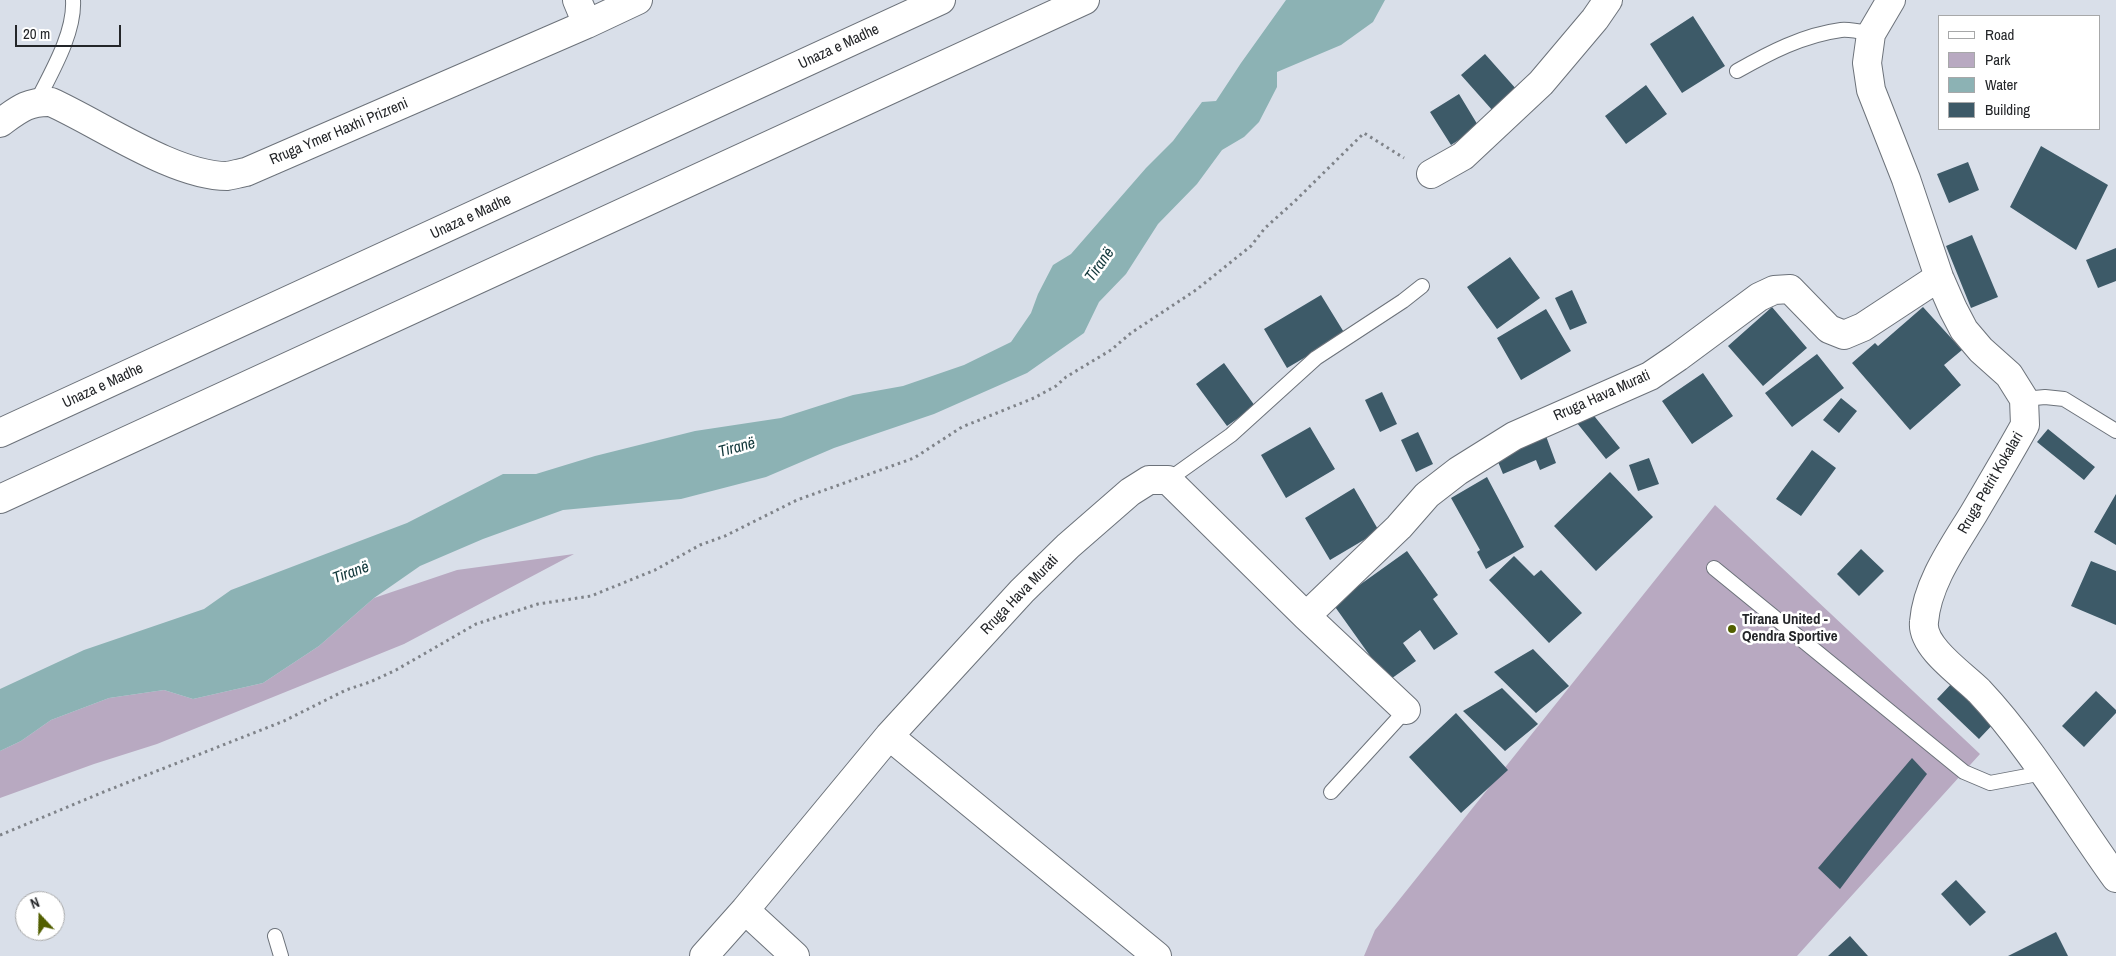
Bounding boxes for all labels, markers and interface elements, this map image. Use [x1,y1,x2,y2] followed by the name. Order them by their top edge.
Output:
[18,15,124,47] scale bar
[1938,15,2101,130] legend
[796,20,882,74] street label: Unaza e Madhe
[23,23,50,44] text: 20 m
[1985,24,2014,45] text: Road
[1985,49,2010,70] text: Park
[1985,74,2017,95] text: Water
[267,95,411,169] street label: Rruga Ymer Haxhi Prizreni
[1985,99,2030,120] text: Building
[428,190,514,244] street label: Unaza e Madhe
[1081,244,1119,286] water label: Tiranë
[60,359,146,413] street label: Unaza e Madhe
[1551,367,1653,425] street label: Rruga Hava Murati
[1954,429,2028,537] street label: Rruga Petrit Kokalari
[716,434,758,462] water label: Tiranë
[977,551,1063,639] street label: Rruga Hava Murati
[330,558,372,588] water label: Tiranë
[1742,611,1838,646] place label: Tirana United - Qendra Sportive
[1726,623,1738,635] marker: Tirana United - Qendra Sportive
[15,891,65,941] north arrow
[28,893,42,913] text: N

